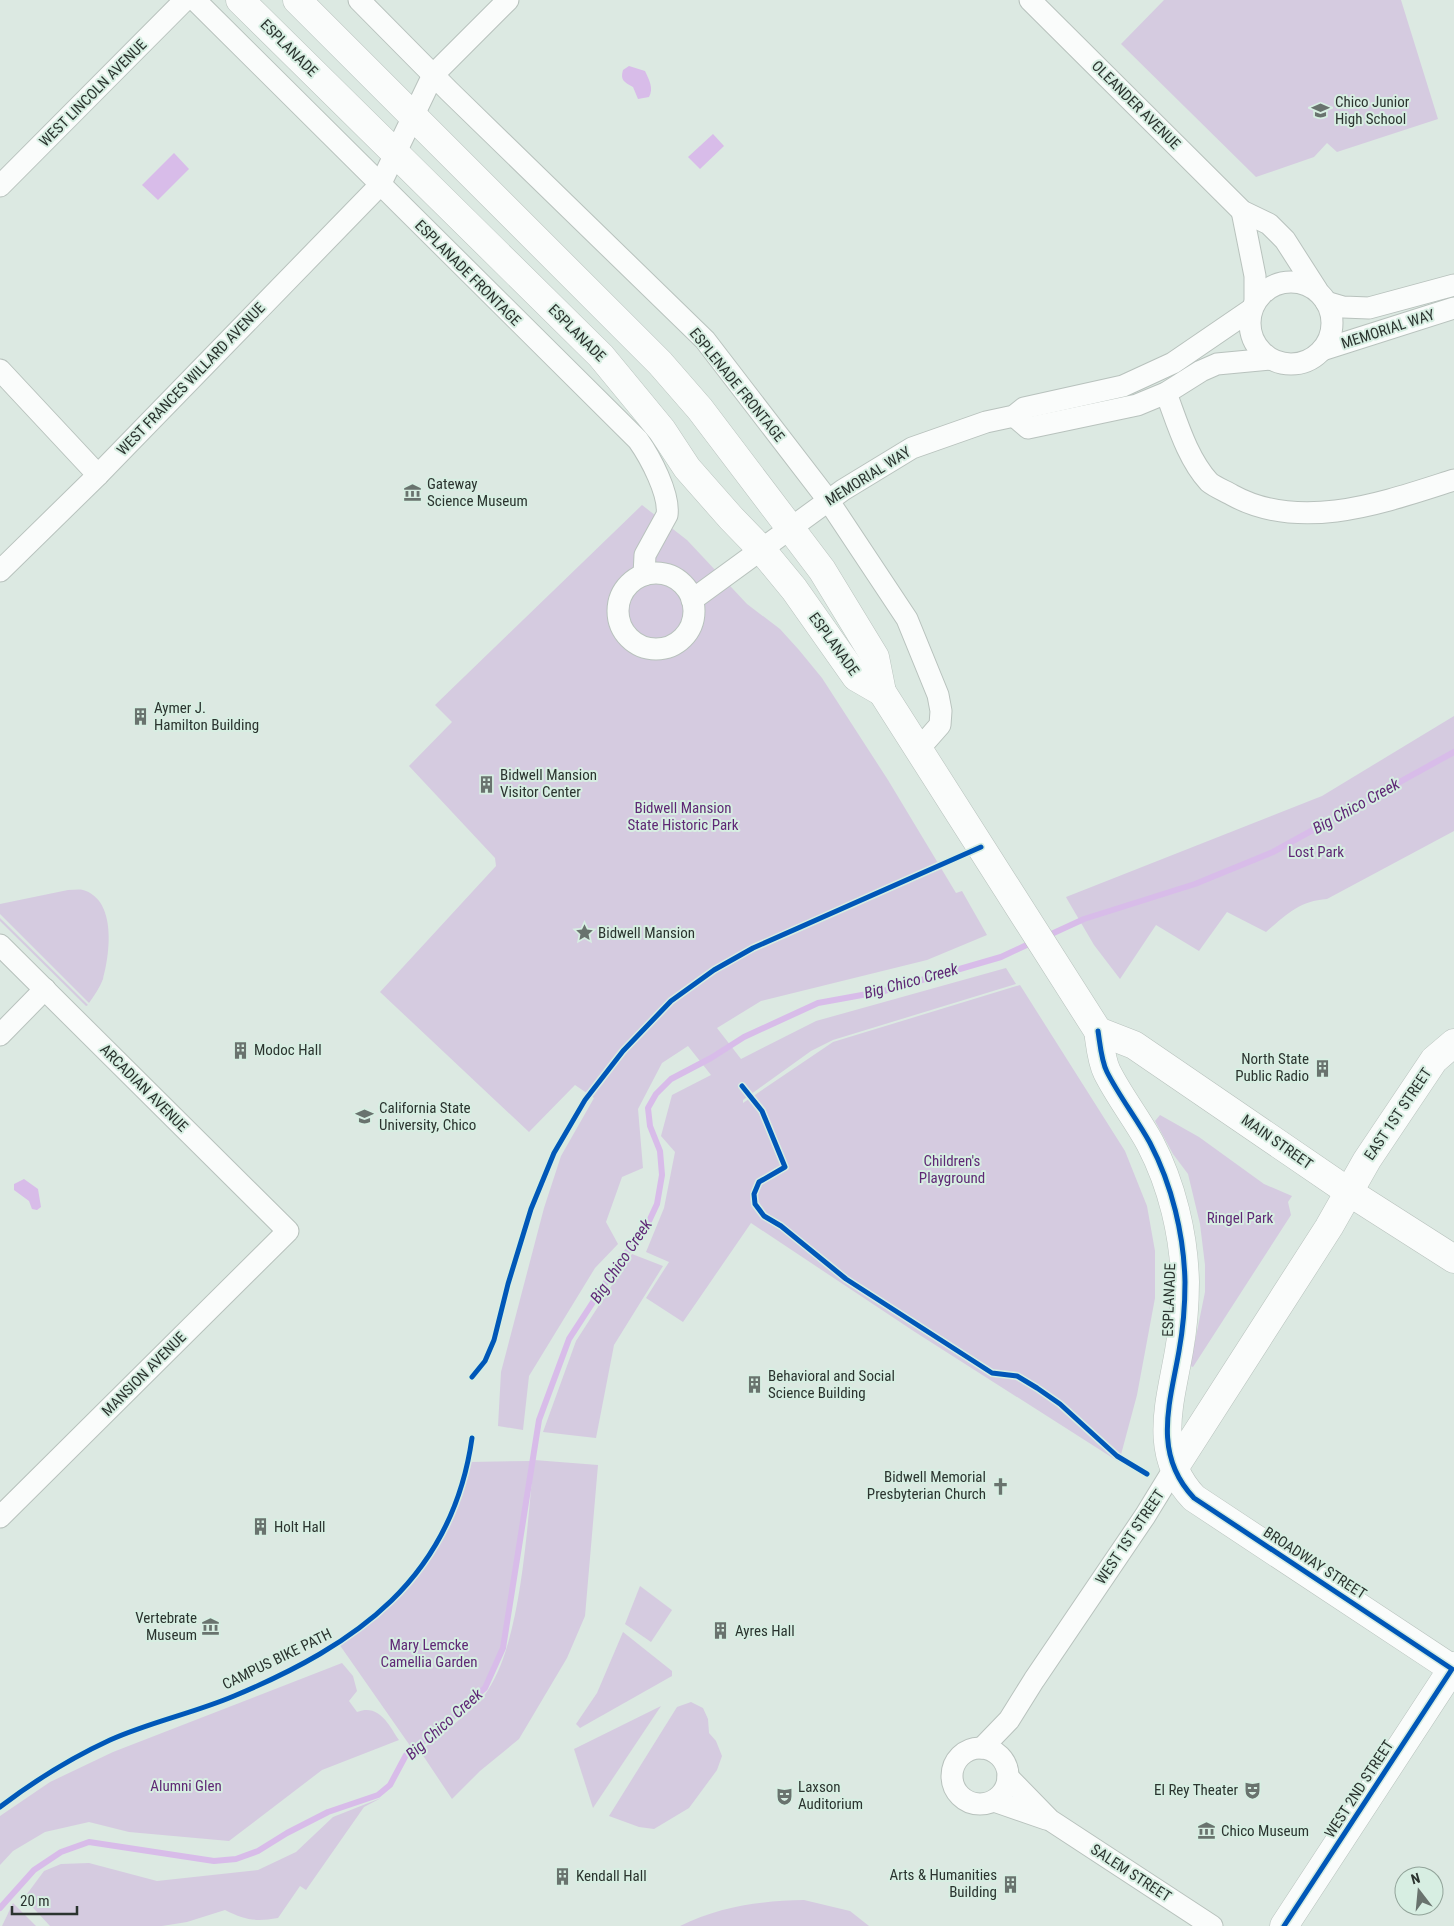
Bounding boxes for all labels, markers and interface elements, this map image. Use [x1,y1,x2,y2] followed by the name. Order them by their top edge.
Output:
[257,16,321,80] street label: ESPLANADE
[36,36,150,150] street label: WEST LINCOLN AVENUE
[1088,57,1184,153] street label: OLEANDER AVENUE
[1335,93,1410,128] place label: Chico Junior High School
[1311,101,1331,121] school or university icon: Chico Junior High School
[411,216,525,330] street label: ESPLANADE FRONTAGE
[113,299,269,459] street label: WEST FRANCES WILLARD AVENUE
[545,301,609,365] street label: ESPLANADE
[1339,305,1437,353] street label: MEMORIAL WAY
[686,325,788,445] street label: ESPLENADE FRONTAGE
[822,443,914,509] street label: MEMORIAL WAY
[427,475,528,510] place label: Gateway Science Museum
[403,483,423,503] museum icon: Gateway Science Museum
[805,609,863,679] street label: ESPLANADE
[154,699,259,734] place label: Aymer J. Hamilton Building
[130,707,150,727] building icon: Aymer J. Hamilton Building
[500,766,597,801] place label: Bidwell Mansion Visitor Center
[476,774,496,794] building icon: Bidwell Mansion Visitor Center
[1309,774,1404,838] water label: Big Chico Creek
[628,799,739,834] park label: Bidwell Mansion State Historic Park
[1288,843,1344,861] park label: Lost Park
[574,923,594,943] place icon: Bidwell Mansion
[598,924,695,942] place label: Bidwell Mansion
[862,959,961,1003] water label: Big Chico Creek
[96,1040,192,1136] street label: ARCADIAN AVENUE
[230,1040,250,1060] building icon: Modoc Hall
[254,1041,322,1059] place label: Modoc Hall
[1235,1050,1309,1085] place label: North State Public Radio
[1313,1058,1333,1078] building icon: North State Public Radio
[1361,1064,1436,1164] street label: EAST 1ST STREET
[379,1099,476,1134] place label: California State University, Chico
[355,1107,375,1127] school or university icon: California State University, Chico
[1238,1111,1316,1173] street label: MAIN STREET
[919,1152,985,1187] park label: Children's Playground
[1207,1209,1274,1227] park label: Ringel Park
[586,1215,656,1306] water label: Big Chico Creek
[1159,1263,1179,1337] street label: ESPLANADE
[98,1328,190,1420] street label: MANSION AVENUE
[768,1367,895,1402] place label: Behavioral and Social Science Building
[744,1375,764,1395] building icon: Behavioral and Social Science Building
[867,1468,986,1503] place label: Bidwell Memorial Presbyterian Church
[990,1476,1010,1496] church icon: Bidwell Memorial Presbyterian Church
[1092,1486,1168,1588] street label: WEST 1ST STREET
[250,1517,270,1537] building icon: Holt Hall
[274,1518,326,1536] place label: Holt Hall
[1260,1523,1370,1603] street label: BROADWAY STREET
[135,1609,197,1644] place label: Vertebrate Museum
[201,1617,221,1637] museum icon: Vertebrate Museum
[711,1621,731,1641] building icon: Ayres Hall
[735,1622,795,1640] place label: Ayres Hall
[219,1625,335,1693] street label: CAMPUS BIKE PATH
[380,1636,478,1671] park label: Mary Lemcke Camellia Garden
[402,1684,487,1763] water label: Big Chico Creek
[1321,1737,1397,1841] street label: WEST 2ND STREET
[150,1777,222,1795] park label: Alumni Glen
[798,1778,863,1813] place label: Laxson Auditorium
[1242,1780,1262,1800] theatre icon: El Rey Theater
[1154,1781,1238,1799] place label: El Rey Theater
[774,1786,794,1806] theatre icon: Laxson Auditorium
[1197,1821,1217,1841] museum icon: Chico Museum
[1221,1822,1309,1840] place label: Chico Museum
[1087,1840,1175,1906] street label: SALEM STREET
[552,1866,572,1886] building icon: Kendall Hall
[890,1866,997,1901] place label: Arts & Humanities Building
[1394,1866,1444,1916] north arrow
[576,1867,647,1885] place label: Kendall Hall
[1409,1870,1422,1887] text: N
[1001,1874,1021,1894] building icon: Arts & Humanities Building
[12,1884,78,1916] scale bar
[20,1892,50,1910] text: 20 m

